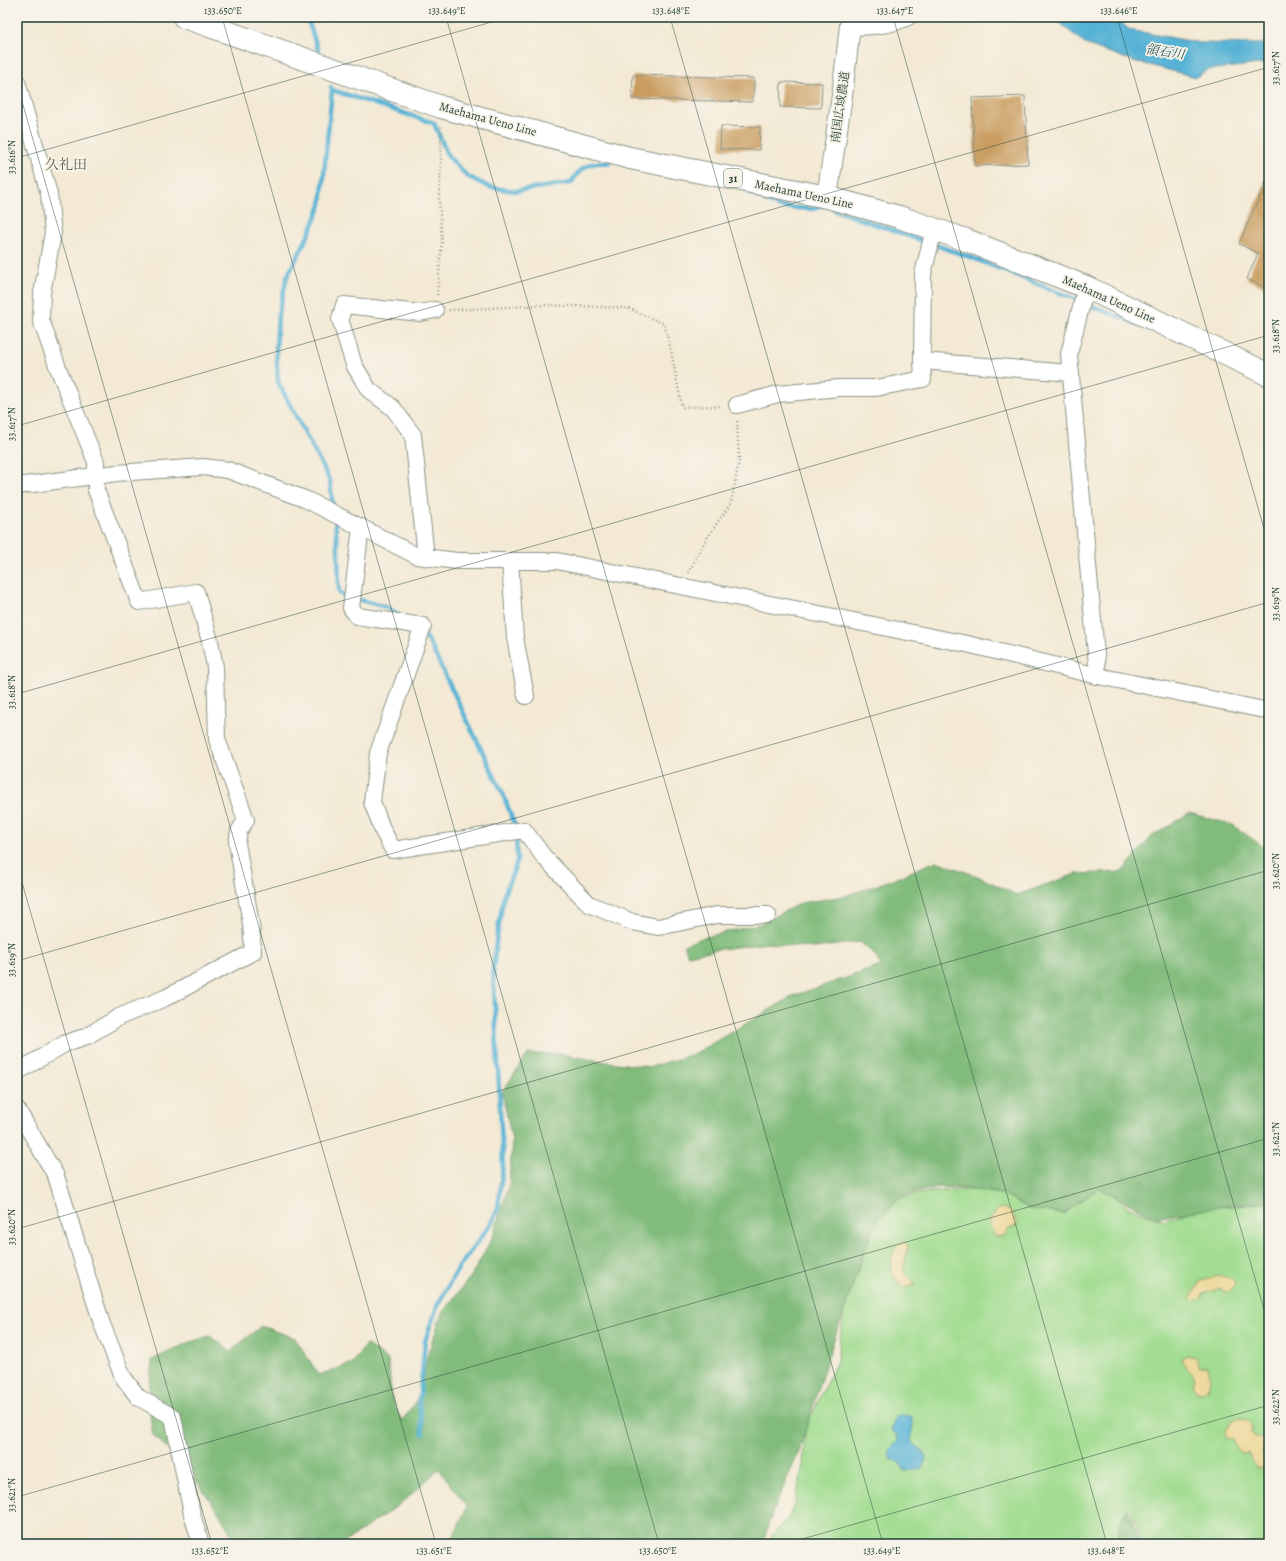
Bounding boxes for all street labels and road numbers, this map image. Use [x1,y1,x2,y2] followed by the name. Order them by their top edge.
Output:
[827,70,853,144] street label: 南国広域農道
[437,98,539,140] street label: Maehama Ueno Line
[724,169,742,187] road number: 31
[753,176,855,212] street label: Maehama Ueno Line
[1060,271,1158,327] street label: Maehama Ueno Line

